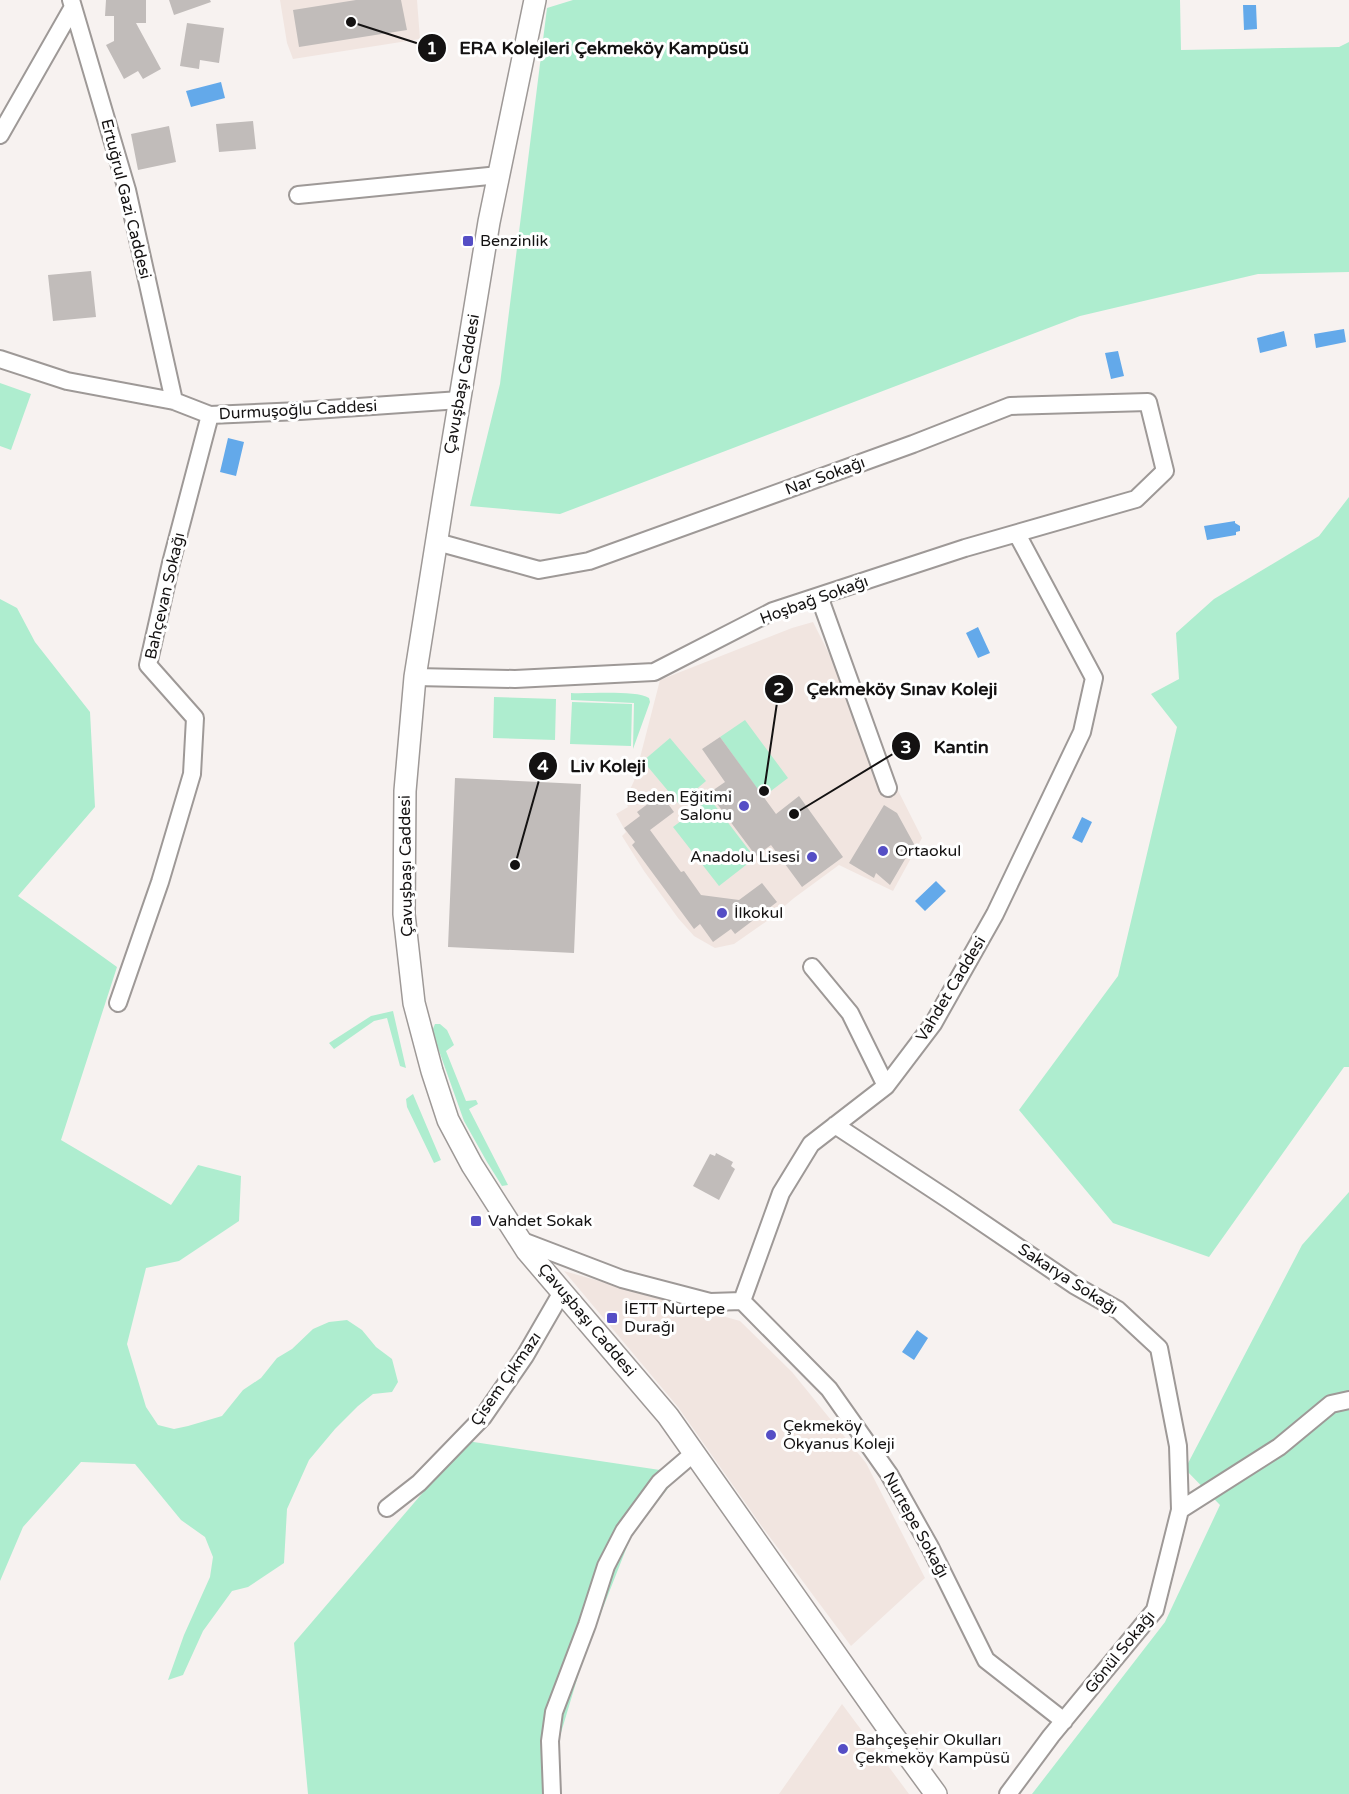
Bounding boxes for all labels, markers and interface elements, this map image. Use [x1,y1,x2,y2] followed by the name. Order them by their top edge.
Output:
[417,30,761,66] callout: ERA Kolejleri Çekmeköy Kampüsü
[426,37,438,59] text: 1
[459,37,749,59] text: ERA Kolejleri Çekmeköy Kampüsü
[96,117,156,281] street label: Ertuğrul Gazi Caddesi
[480,231,548,251] place label: Benzinlik
[461,234,475,248] marker: Benzinlik
[440,312,484,456] street label: Çavuşbaşı Caddesi
[218,396,378,424] street label: Durmuşoğlu Caddesi
[782,452,868,500] street label: Nar Sokağı
[141,531,189,661] street label: Bahçevan Sokağı
[757,571,871,629] street label: Hoşbağ Sokağı
[764,671,1009,707] callout: Çekmeköy Sınav Koleji
[773,678,785,700] text: 2
[806,678,998,700] text: Çekmeköy Sınav Koleji
[891,728,1001,764] callout: Kantin
[900,736,912,758] text: 3
[933,736,989,758] text: Kantin
[528,748,657,784] callout: Liv Koleji
[537,755,549,777] text: 4
[570,755,646,777] text: Liv Koleji
[626,787,732,825] place label: Beden Eğitimi Salonu
[395,795,417,937] street label: Çavuşbaşı Caddesi
[737,799,751,813] marker: Beden Eğitimi Salonu
[895,841,961,861] place label: Ortaokul
[876,844,890,858] marker: Ortaokul
[690,847,800,867] place label: Anadolu Lisesi
[805,850,819,864] marker: Anadolu Lisesi
[734,903,783,923] place label: İlkokul
[715,906,729,920] marker: İlkokul
[912,933,990,1045] street label: Vahdet Caddesi
[488,1211,593,1231] place label: Vahdet Sokak
[469,1214,483,1228] marker: Vahdet Sokak
[1014,1239,1122,1319] street label: Sakarya Sokağı
[534,1259,640,1381] street label: Çavuşbaşı Caddesi
[624,1299,725,1337] place label: İETT Nurtepe Durağı
[605,1311,619,1325] marker: İETT Nurtepe Durağı
[466,1328,546,1430] street label: Çisem Çıkmazı
[783,1416,895,1454] place label: Çekmeköy Okyanus Koleji
[764,1428,778,1442] marker: Çekmeköy Okyanus Koleji
[879,1469,953,1581] street label: Nurtepe Sokağı
[1081,1607,1159,1697] street label: Gönül Sokağı
[855,1730,1010,1768] place label: Bahçeşehir Okulları Çekmeköy Kampüsü
[836,1742,850,1756] marker: Bahçeşehir Okulları Çekmeköy Kampüsü

